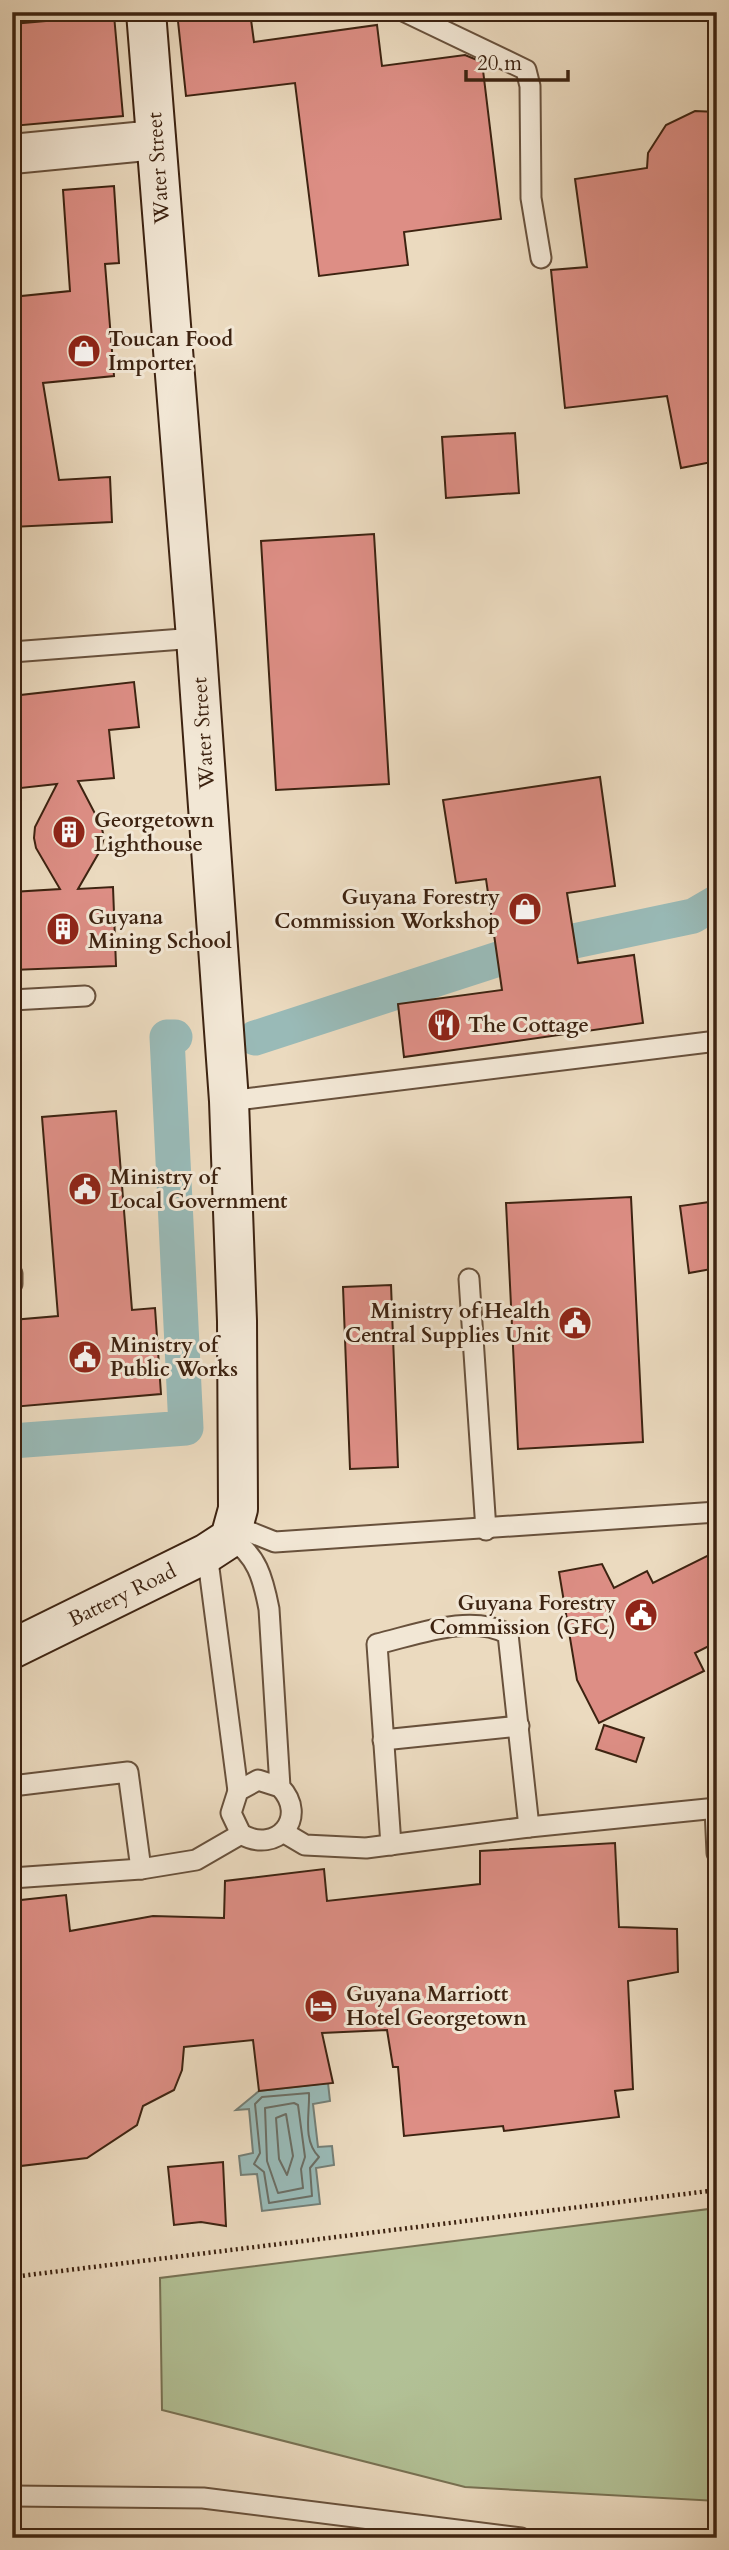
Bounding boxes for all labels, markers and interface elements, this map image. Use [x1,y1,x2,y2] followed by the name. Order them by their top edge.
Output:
[466,38,568,82] scale bar
[477,49,522,78] text: 20 m
[140,111,177,226] street label: Water Street
[108,325,233,378] place label: Toucan Food Importer
[65,332,103,370] shop icon: Toucan Food Importer
[185,676,222,791] street label: Water Street
[94,806,215,859] place label: Georgetown Lighthouse
[50,813,88,851] building icon: Georgetown Lighthouse
[274,883,500,936] place label: Guyana Forestry Commission Workshop
[506,890,544,928] shop icon: Guyana Forestry Commission Workshop
[88,903,232,956] place label: Guyana Mining School
[44,910,82,948] building icon: Guyana Mining School
[425,1006,463,1044] restaurant icon: The Cottage
[468,1011,589,1040] place label: The Cottage
[110,1163,288,1216] place label: Ministry of Local Government
[66,1170,104,1208] public building icon: Ministry of Local Government
[345,1297,551,1350] place label: Ministry of Health Central Supplies Unit
[556,1304,594,1342] public building icon: Ministry of Health Central Supplies Unit
[110,1331,238,1384] place label: Ministry of Public Works
[66,1338,104,1376] public building icon: Ministry of Public Works
[63,1557,181,1634] street label: Battery Road
[429,1589,616,1642] place label: Guyana Forestry Commission (GFC)
[622,1596,660,1634] public building icon: Guyana Forestry Commission (GFC)
[346,1980,527,2033] place label: Guyana Marriott Hotel Georgetown
[302,1987,340,2025] hotel icon: Guyana Marriott Hotel Georgetown

